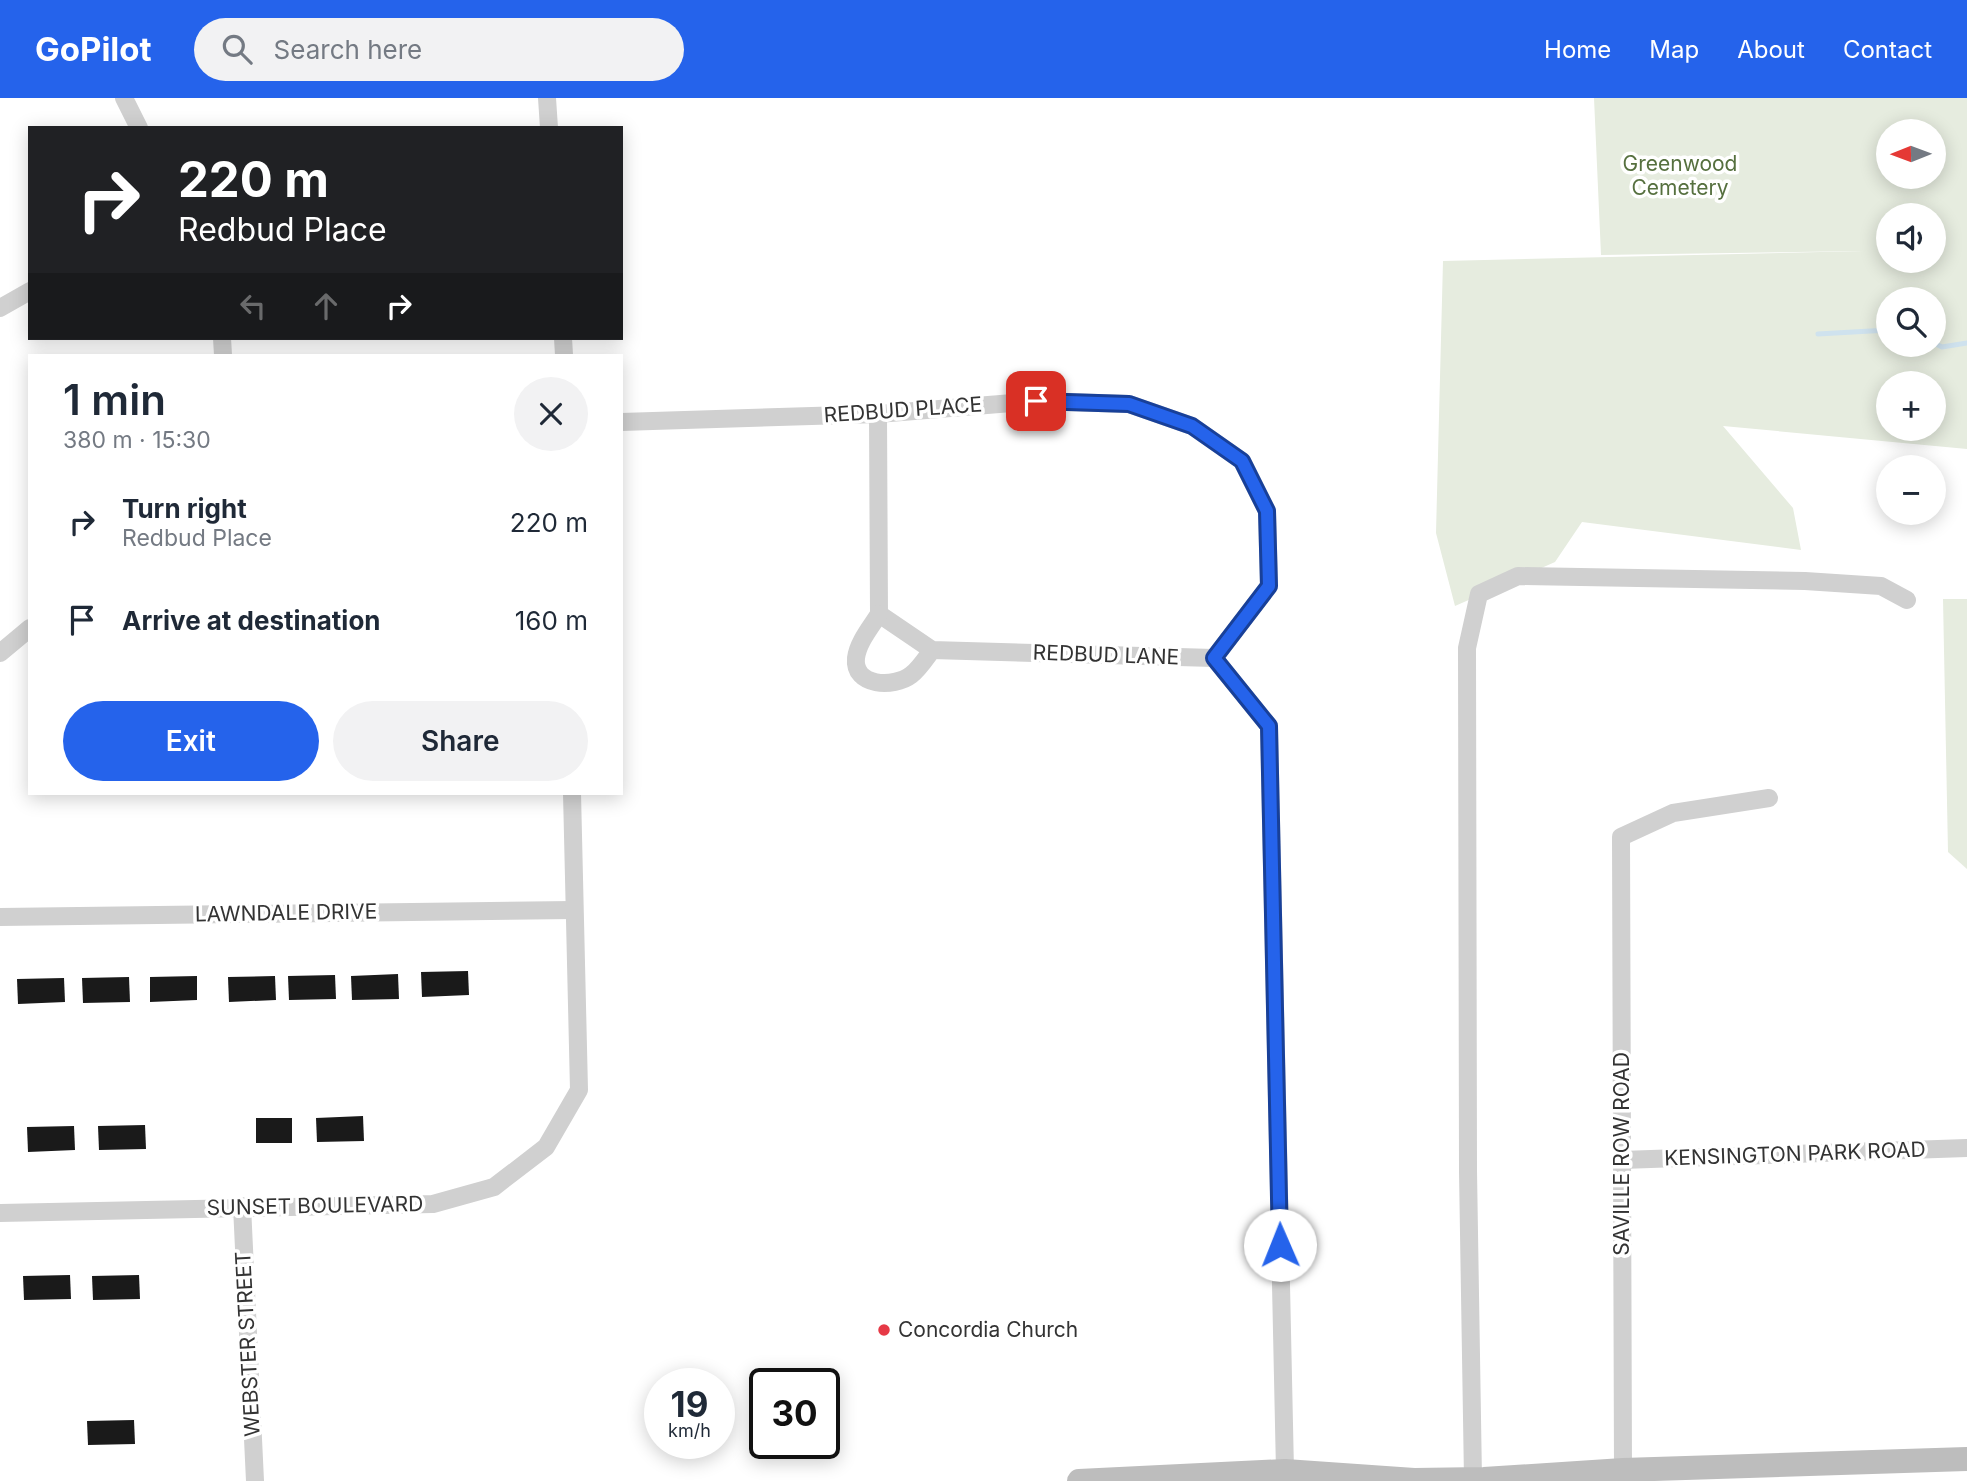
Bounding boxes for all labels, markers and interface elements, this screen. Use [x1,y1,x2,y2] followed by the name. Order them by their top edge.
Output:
[194,18,684,81] search box
[35,29,152,69] text: GoPilot
[218,30,256,68] icon: search
[274,34,422,65] text: Search here
[1544,35,1611,64] text: Home
[1649,35,1699,64] text: Map
[1737,35,1805,64] text: About
[1843,35,1932,64] text: Contact
[1876,119,1946,189] north arrow
[1876,119,1946,525] map controls
[178,150,329,209] text: 220 m
[1623,151,1737,200] park label: Greenwood Cemetery
[63,154,154,245] icon: right
[1876,203,1946,273] button: sound
[178,210,387,249] text: Redbud Place
[234,287,272,325] icon: left
[307,287,345,325] icon: ahead
[380,287,418,325] icon: right
[1876,287,1946,357] button: search
[1006,371,1066,431] pin
[1876,371,1946,441] button: +
[63,374,166,425] text: 1 min
[514,377,588,451] button: close
[1017,382,1055,420] icon: arrive
[823,391,983,428] street label: REDBUD PLACE
[63,426,211,454] text: 380 m · 15:30
[1876,455,1946,525] button: −
[122,493,247,524] text: Turn right
[63,503,101,541] icon: right
[510,507,588,538] text: 220 m
[122,524,272,552] text: Redbud Place
[63,601,101,639] icon: arrive
[122,605,381,636] text: Arrive at destination
[515,605,588,636] text: 160 m
[1032,639,1180,670] street label: REDBUD LANE
[63,701,319,781] button: Exit
[333,701,588,781] button: Share
[195,898,377,927] street label: LAWNDALE DRIVE
[1609,1052,1634,1256] street label: SAVILLE ROW ROAD
[1664,1136,1926,1171] street label: KENSINGTON PARK ROAD
[206,1191,424,1220] street label: SUNSET BOULEVARD
[1243,1208,1317,1282] position arrow
[230,1251,265,1437] street label: WEBSTER STREET
[898,1317,1078,1342] place label: Concordia Church
[876,1322,892,1338] marker: Concordia Church
[749,1368,840,1459] speed limit sign: 30
[671,1383,708,1425] text: 19
[668,1420,711,1441] text: km/h

